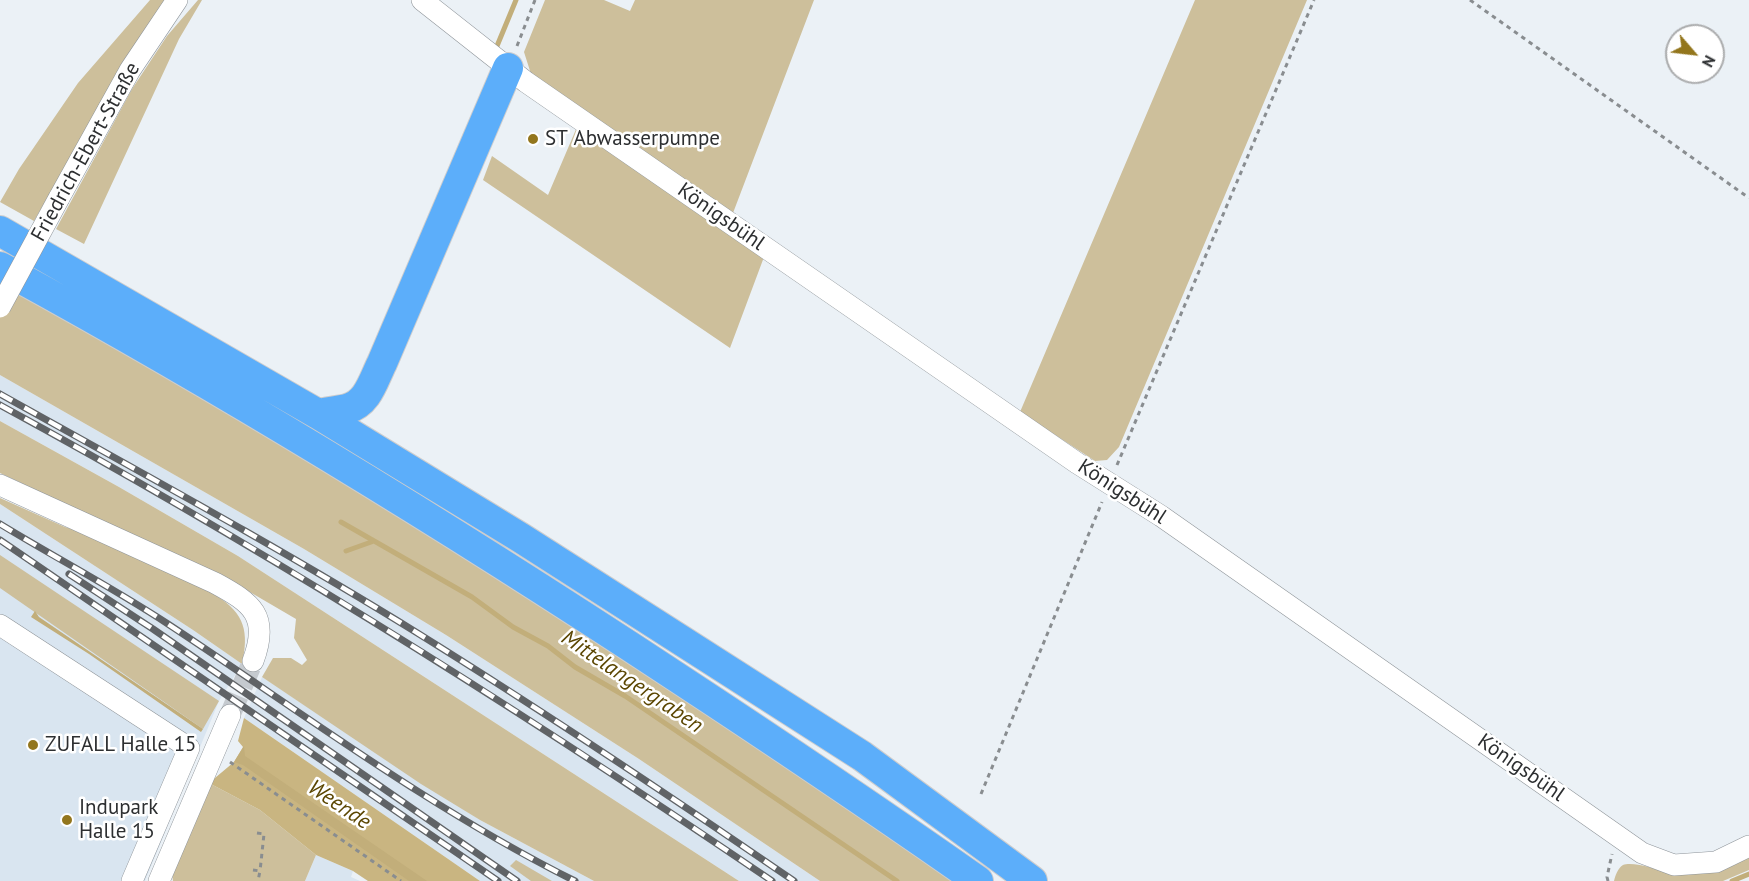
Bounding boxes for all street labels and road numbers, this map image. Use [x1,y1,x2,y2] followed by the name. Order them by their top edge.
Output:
[26,58,146,246] street label: Friedrich-Ebert-Straße
[673,178,769,256] street label: Königsbühl
[1073,454,1171,530] street label: Königsbühl
[1473,729,1569,807] street label: Königsbühl

